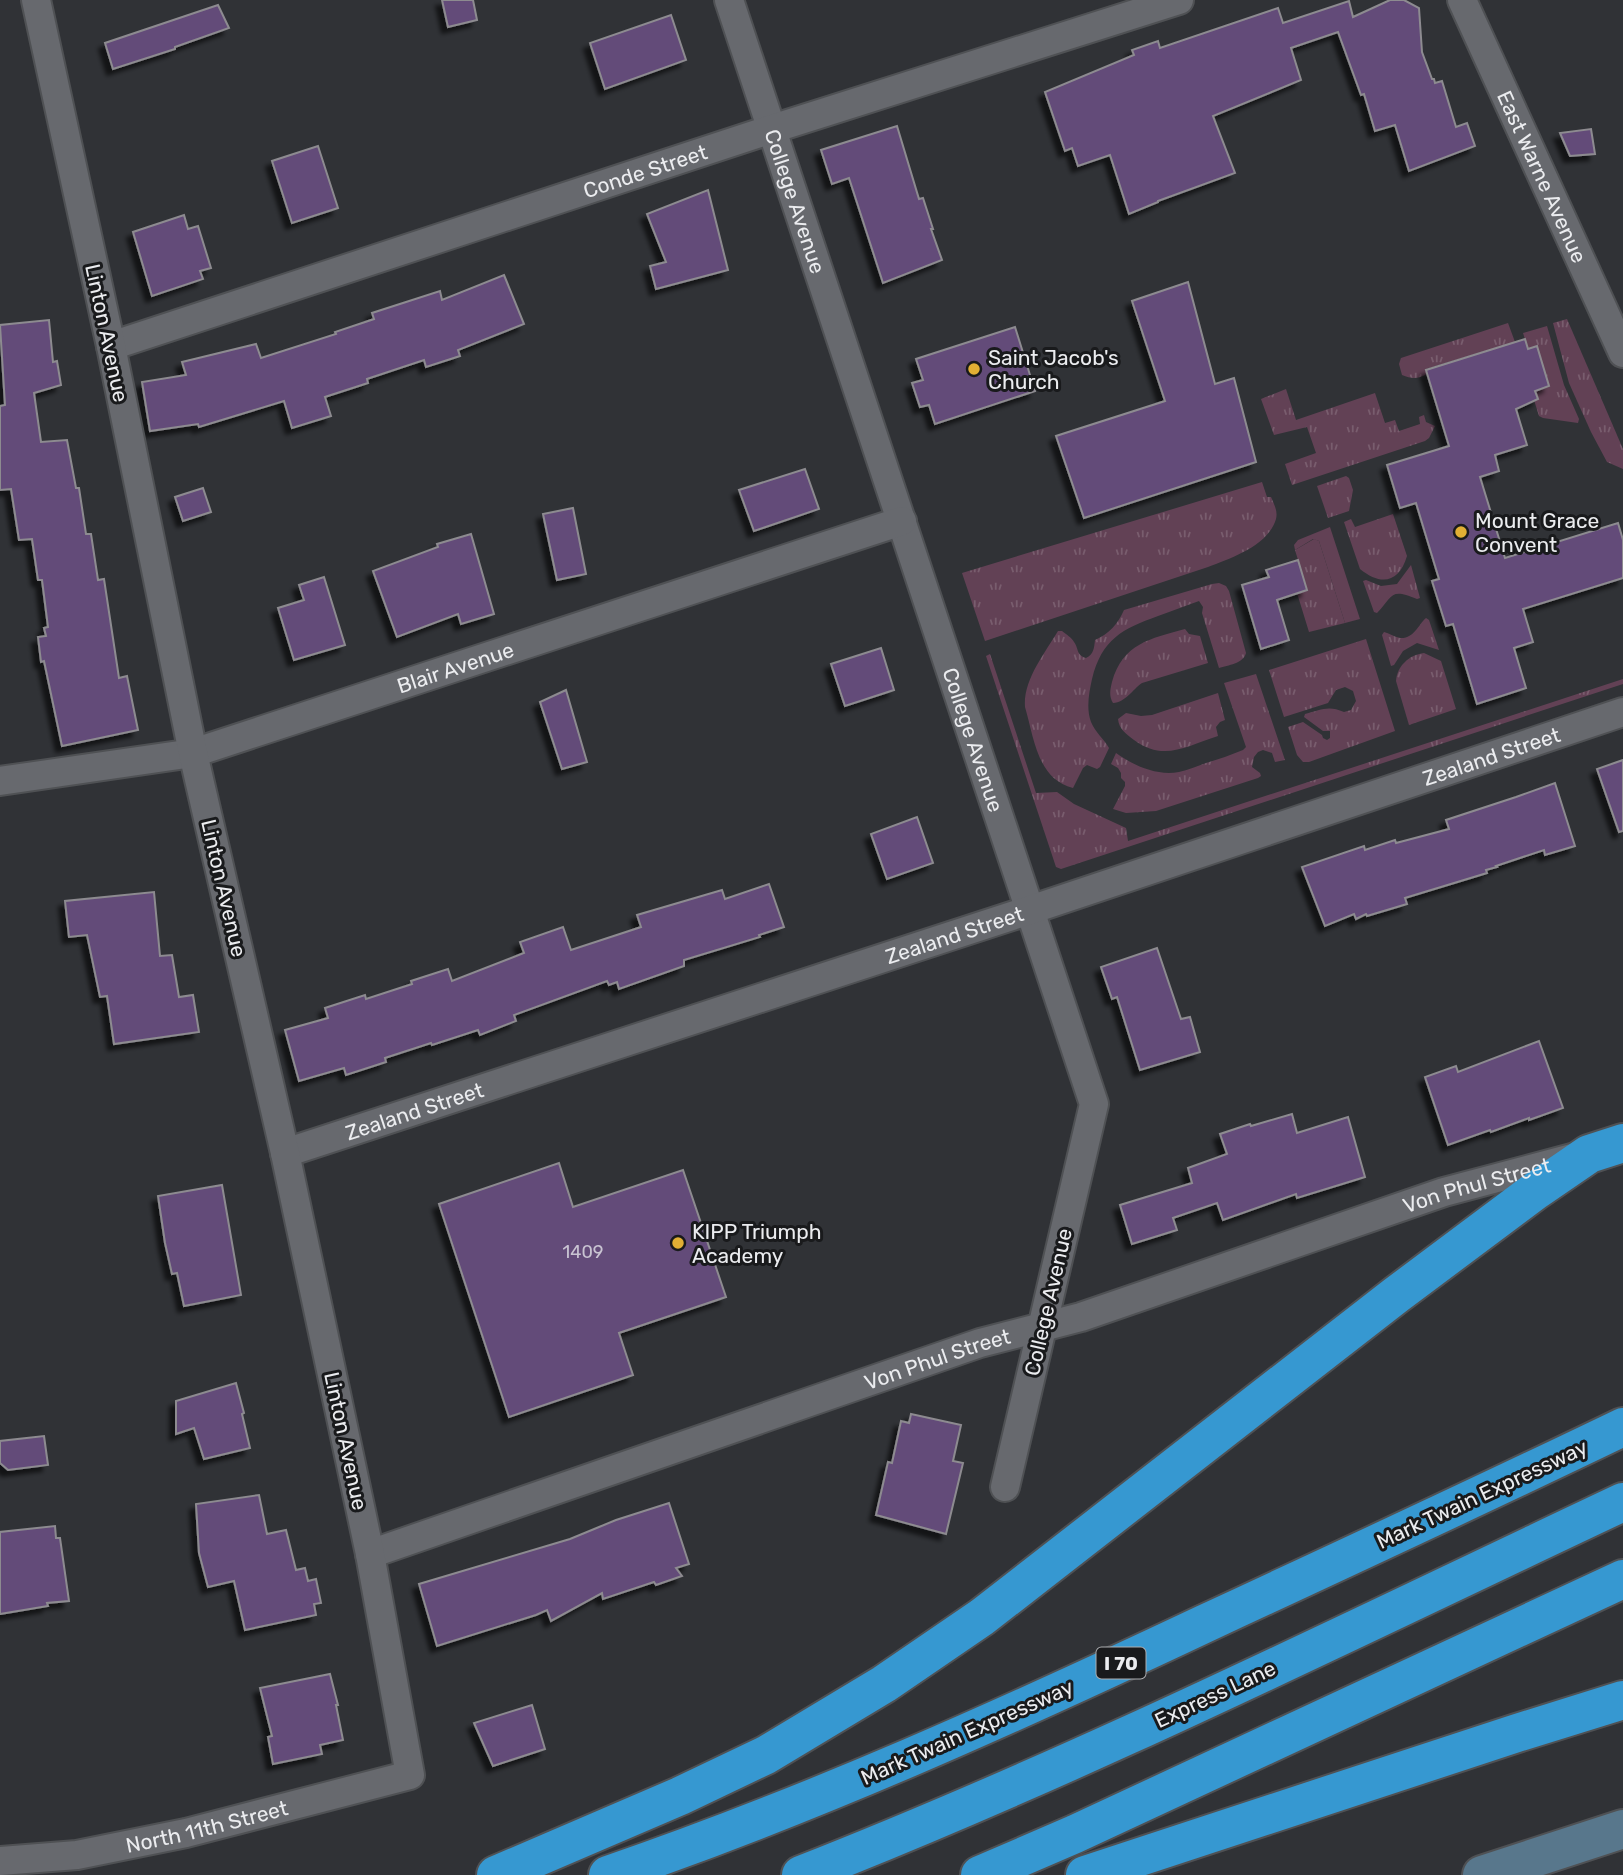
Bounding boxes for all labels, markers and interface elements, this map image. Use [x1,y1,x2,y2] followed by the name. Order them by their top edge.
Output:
[1492,86,1593,267] street label: East Warne Avenue
[760,126,831,277] street label: College Avenue
[580,139,710,203] street label: Conde Street
[80,262,134,404] street label: Linton Avenue
[988,345,1119,394] place label: Saint Jacob's Church
[966,361,982,377] marker: Saint Jacob's Church
[1475,508,1599,557] place label: Mount Grace Convent
[1453,524,1469,540] marker: Mount Grace Convent
[394,636,517,698] street label: Blair Avenue
[938,664,1009,815] street label: College Avenue
[1419,721,1563,791] street label: Zealand Street
[196,817,252,959] street label: Linton Avenue
[882,901,1026,969] street label: Zealand Street
[342,1077,486,1145] street label: Zealand Street
[1399,1152,1553,1218] street label: Von Phul Street
[692,1219,822,1268] place label: KIPP Triumph Academy
[1019,1226,1077,1378] street label: College Avenue
[670,1235,686,1251] marker: KIPP Triumph Academy
[563,1241,604,1263] house number: 1409
[861,1323,1013,1395] street label: Von Phul Street
[319,1370,373,1512] street label: Linton Avenue
[1373,1434,1592,1554] street label: Mark Twain Expressway
[1096,1648,1146,1679] road number: I 70
[1151,1655,1279,1733] street label: Express Lane
[857,1674,1077,1790] street label: Mark Twain Expressway
[123,1795,290,1857] street label: North 11th Street

